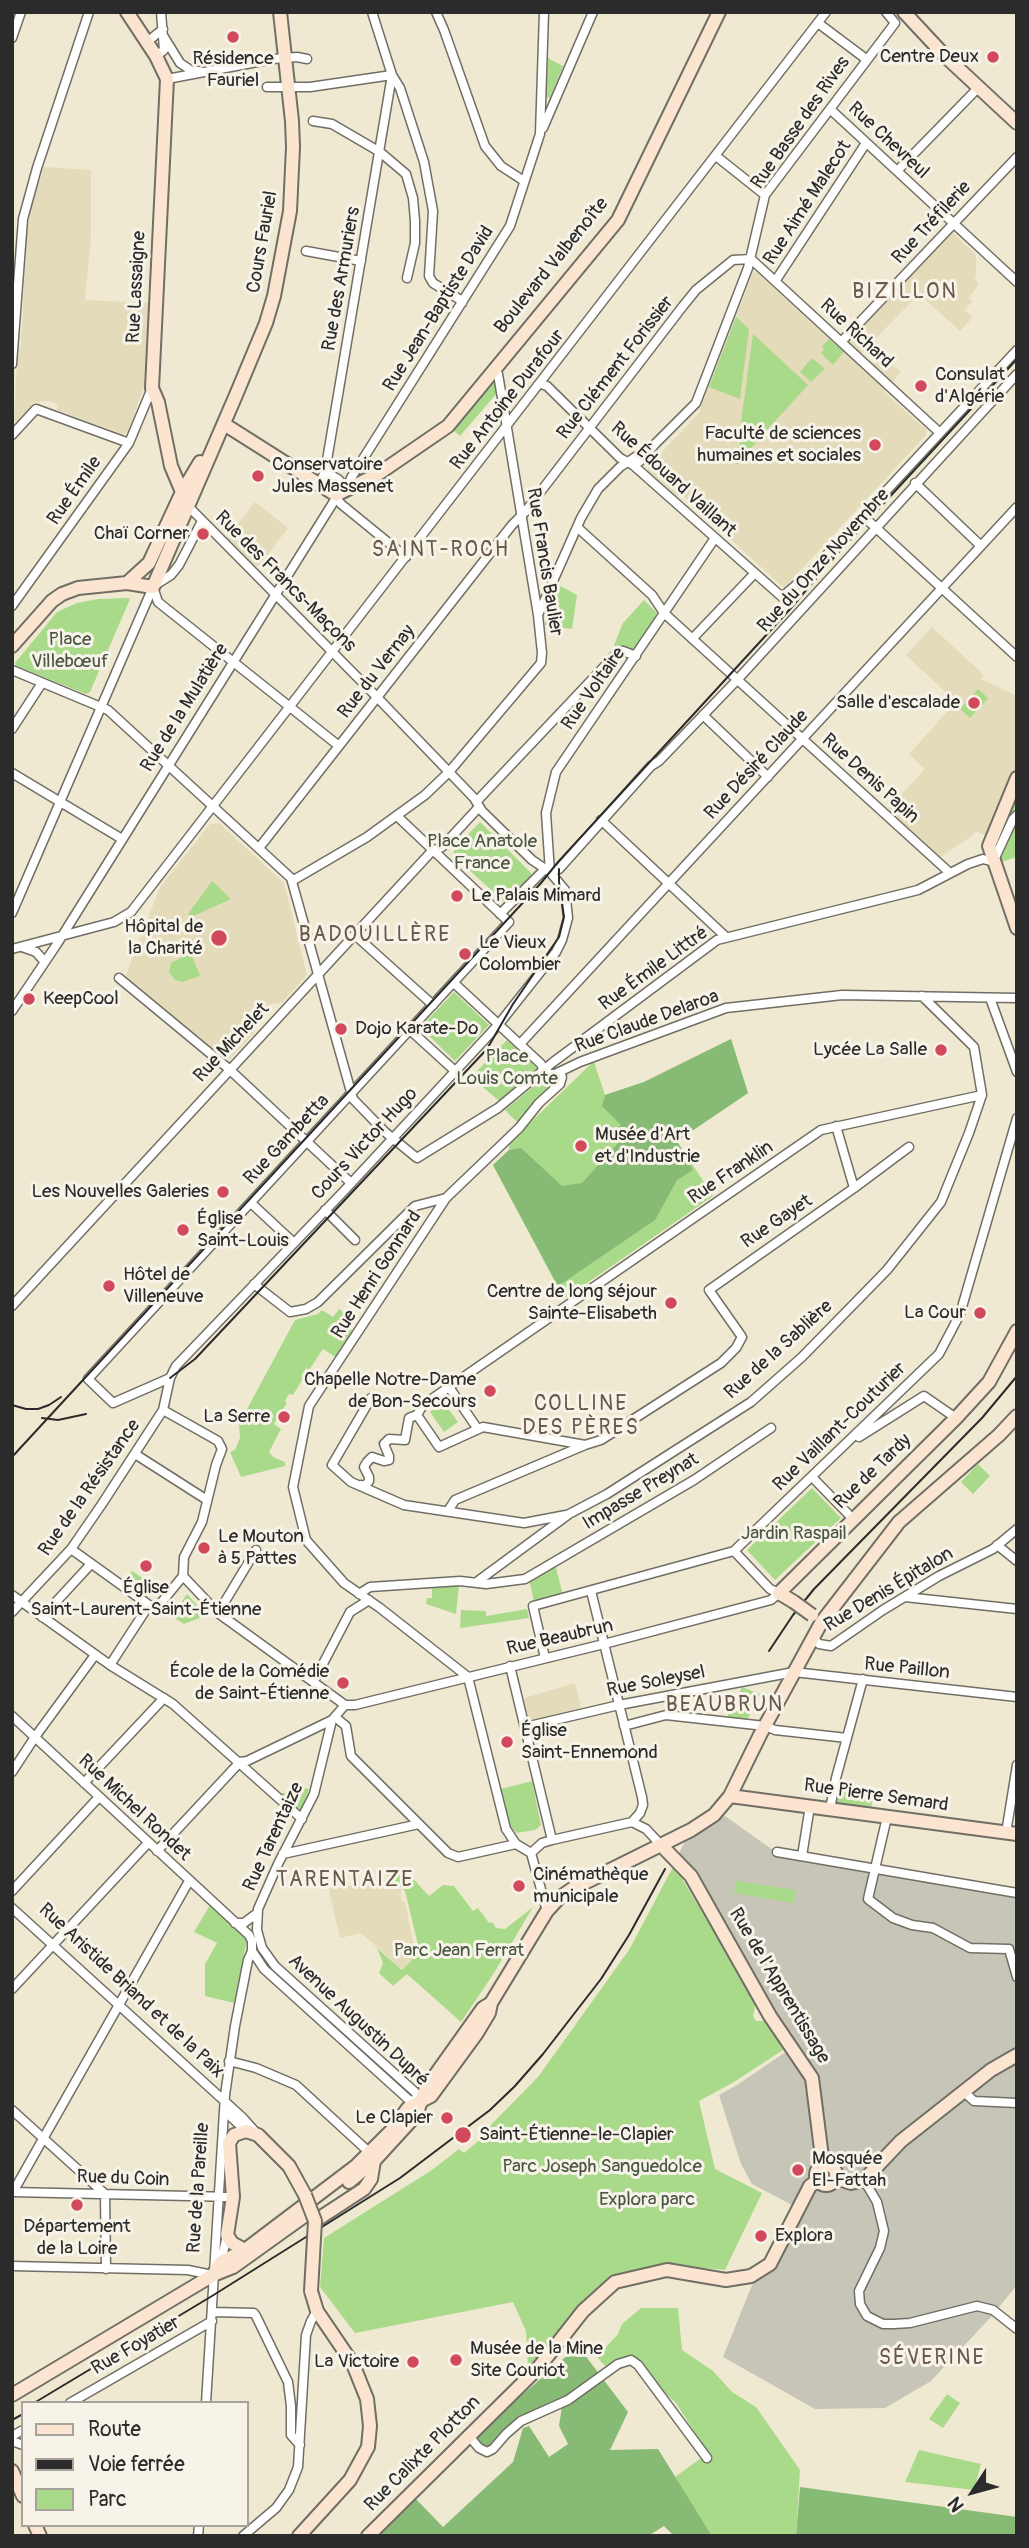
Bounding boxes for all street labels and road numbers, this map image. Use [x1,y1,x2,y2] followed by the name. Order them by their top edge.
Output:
[747,52,855,194] street label: Rue Basse des Rives
[843,98,933,184] street label: Rue Chevreul
[759,136,857,270] street label: Rue Aimé Malecot
[888,177,976,269] street label: Rue Tréfilerie
[243,189,283,295] street label: Cours Fauriel
[490,193,614,339] street label: Boulevard Valbenoîte
[318,205,366,353] street label: Rue des Armuriers
[379,222,499,396] street label: Rue Jean-Baptiste David
[123,230,151,344] street label: Rue Lassaigne
[553,292,679,444] street label: Rue Clément Forissier
[815,294,897,374] street label: Rue Richard
[446,325,570,475] street label: Rue Antoine Durafour
[605,418,741,542] street label: Rue Édouard Vaillant
[43,452,107,530] street label: Rue Émile
[753,484,895,638] street label: Rue du Onze Novembre
[521,486,567,638] street label: Rue Francis Baulier
[210,507,360,657] street label: Rue des Francs-Maçons
[333,621,421,723] street label: Rue du Vernay
[136,639,234,777] street label: Rue de la Mulatière
[557,643,631,735] street label: Rue Voltaire
[700,705,814,825] street label: Rue Désiré Claude
[817,729,923,829] street label: Rue Denis Papin
[595,922,713,1016] street label: Rue Émile Littré
[572,985,722,1059] street label: Rue Claude Delaroa
[189,998,275,1088] street label: Rue Michelet
[307,1083,423,1205] street label: Cours Victor Hugo
[239,1090,335,1190] street label: Rue Gambetta
[684,1136,778,1210] street label: Rue Franklin
[737,1190,817,1254] street label: Rue Gayet
[327,1207,427,1343] street label: Rue Henri Gonnard
[720,1296,838,1404] street label: Rue de la Sablière
[769,1358,911,1496] street label: Rue Vaillant-Couturier
[34,1415,146,1561] street label: Rue de la Résistance
[829,1429,917,1515] street label: Rue de Tardy
[579,1448,703,1536] street label: Impasse Preynat
[820,1543,958,1637] street label: Rue Denis Épitalon
[505,1615,615,1661] street label: Rue Beaubrun
[863,1653,951,1685] street label: Rue Paillon
[605,1661,707,1703] street label: Rue Soleysel
[73,1750,195,1866] street label: Rue Michel Rondet
[802,1775,950,1817] street label: Rue Pierre Semard
[239,1779,309,1895] street label: Rue Tarentaize
[33,1899,229,2083] street label: Rue Aristide Briand et de la Paix
[724,1904,834,2068] street label: Rue de l'Apprentissage
[283,1950,433,2092] street label: Avenue Augustin Dupré
[183,2122,215,2254] street label: Rue de la Pareille
[76,2166,170,2192] street label: Rue du Coin
[88,2312,184,2380] street label: Rue Foyatier
[360,2391,486,2517] street label: Rue Calixte Plotton

